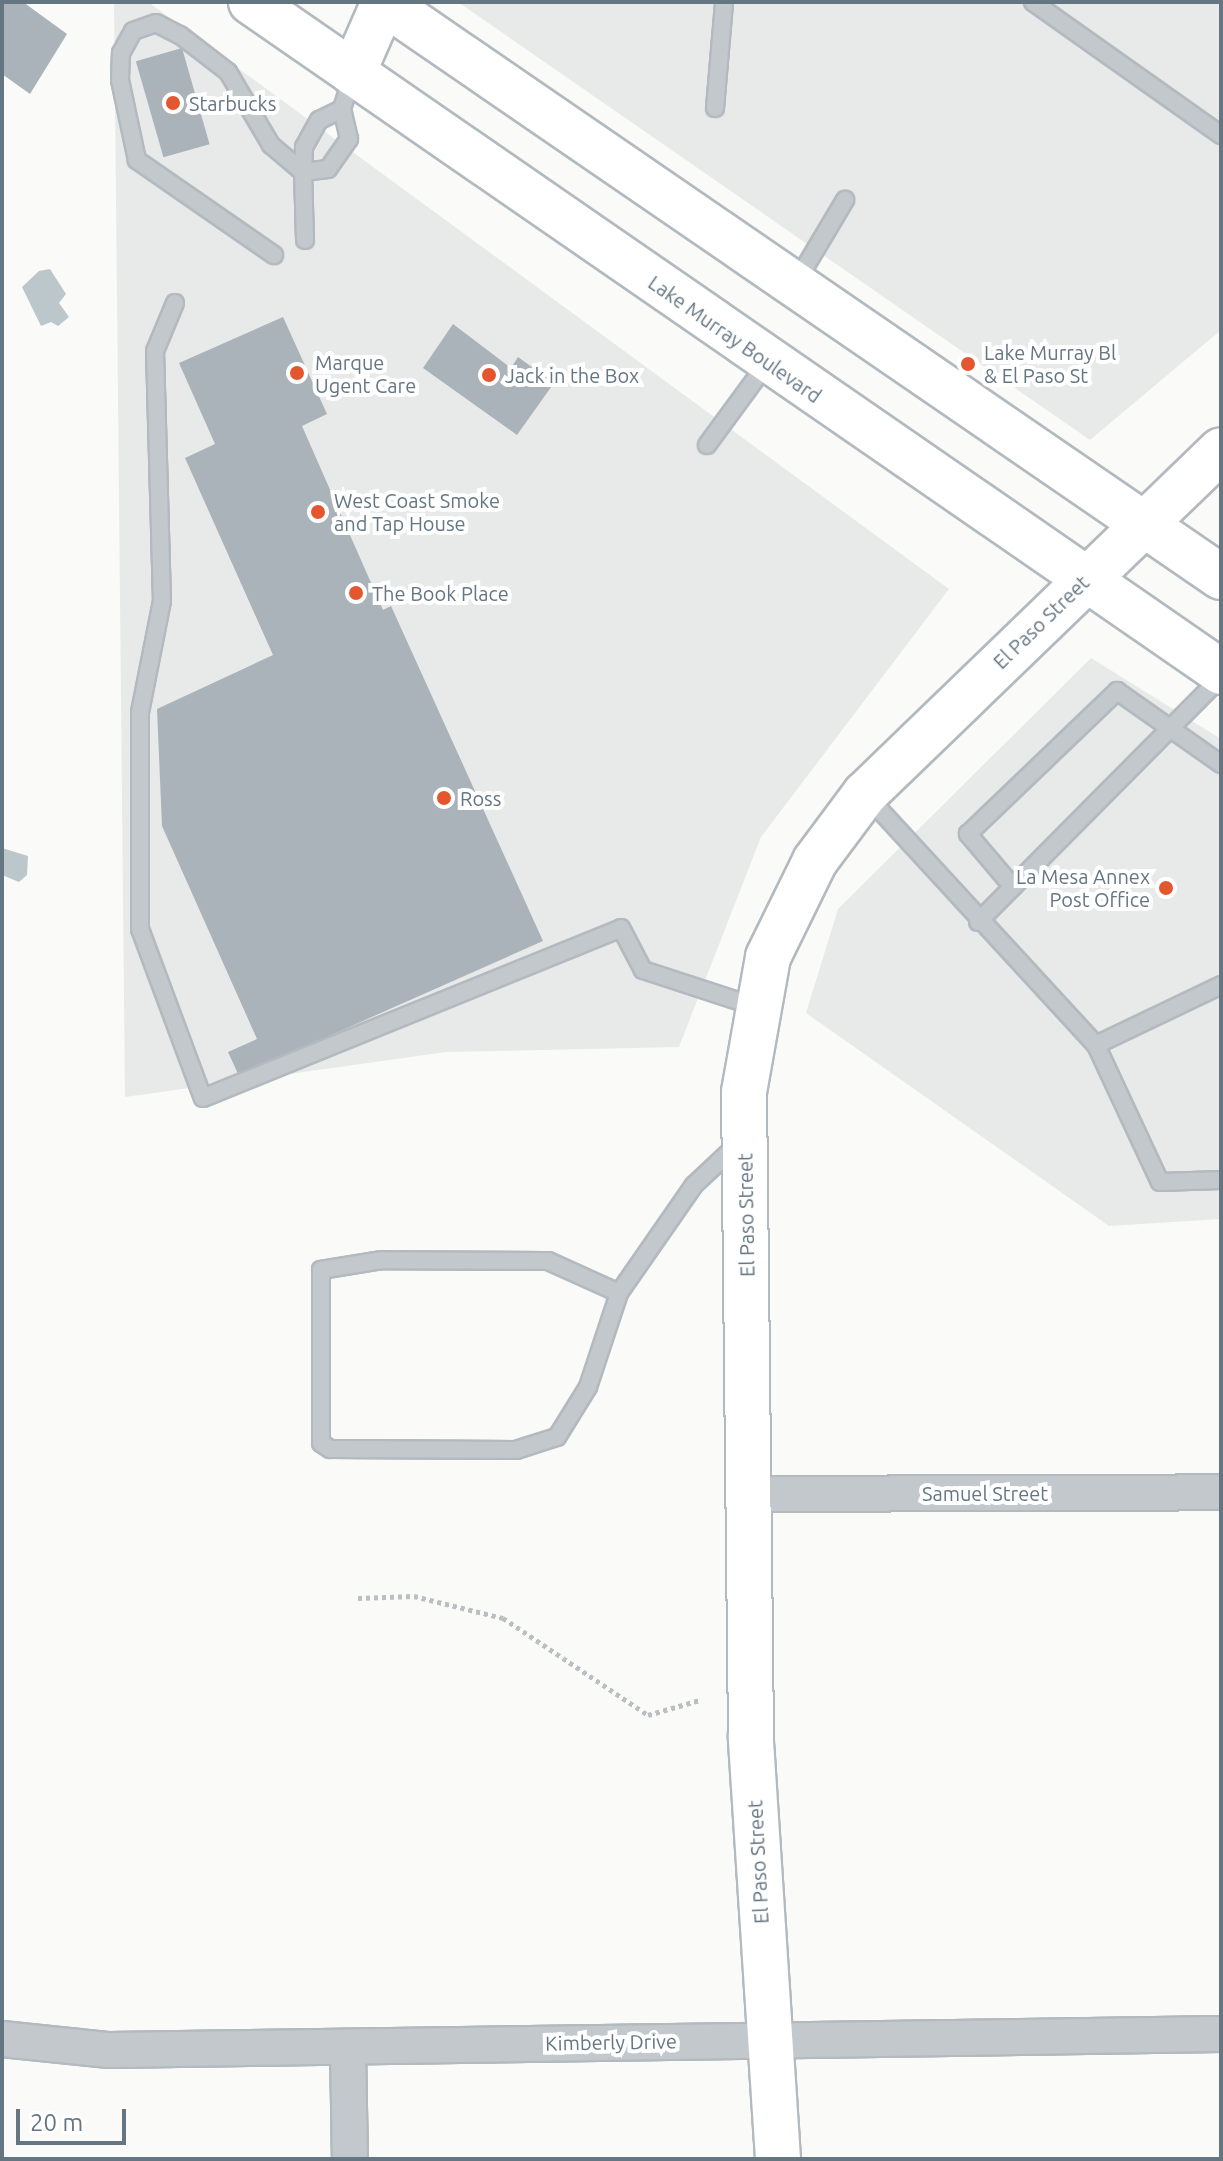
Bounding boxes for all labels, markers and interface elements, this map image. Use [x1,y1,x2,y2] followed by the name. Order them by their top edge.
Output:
[189,91,276,115] place label: Starbucks
[164,94,182,112] marker: Starbucks
[644,270,826,408] street label: Lake Murray Boulevard
[984,340,1116,387] place label: Lake Murray Bl & El Paso St
[315,350,416,397] place label: Marque Ugent Care
[959,355,977,373] marker: Lake Murray Bl & El Paso St
[286,362,308,384] marker: Marque Ugent Care
[505,363,639,387] place label: Jack in the Box
[480,366,498,384] marker: Jack in the Box
[334,488,500,535] place label: West Coast Smoke and Tap House
[309,503,327,521] marker: West Coast Smoke and Tap House
[988,570,1094,674] street label: El Paso Street
[372,581,509,605] place label: The Book Place
[347,584,365,602] marker: The Book Place
[460,786,501,810] place label: Ross
[435,789,453,807] marker: Ross
[1016,864,1150,911] place label: La Mesa Annex Post Office
[1157,879,1175,897] marker: La Mesa Annex Post Office
[733,1153,759,1277] street label: El Paso Street
[922,1481,1048,1505] street label: Samuel Street
[743,1800,773,1924] street label: El Paso Street
[545,2029,677,2055] street label: Kimberly Drive
[20,2093,130,2143] scale bar
[30,2109,83,2136] text: 20 m

